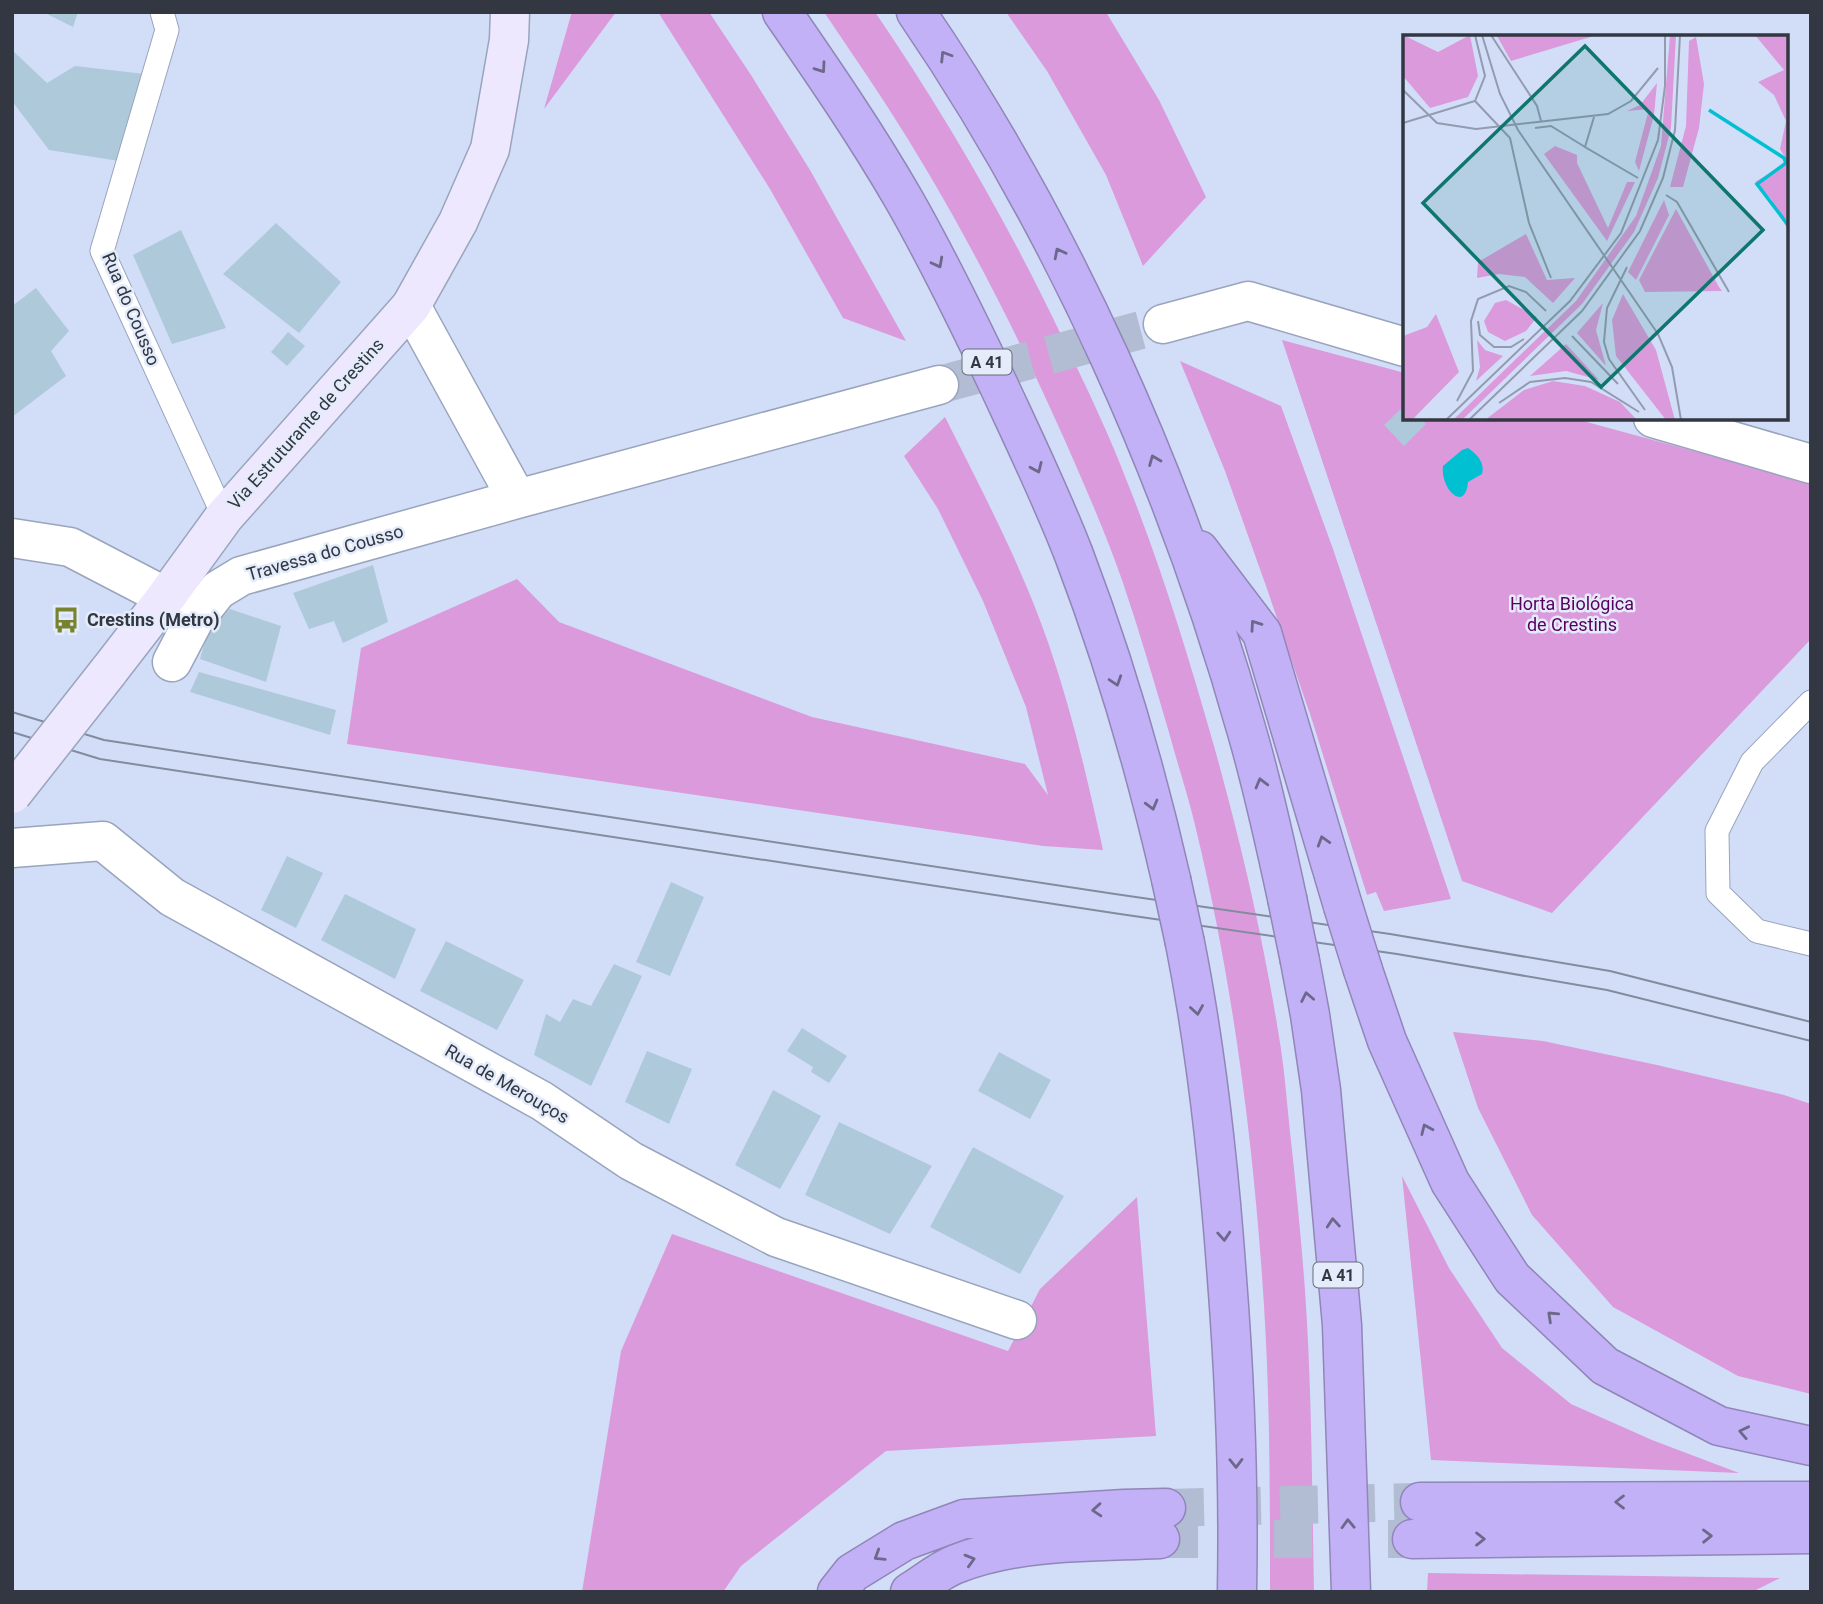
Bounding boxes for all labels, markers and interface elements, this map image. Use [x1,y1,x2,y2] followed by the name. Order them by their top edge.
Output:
[1403,35,1788,420] inset map
[941,51,954,64] one-way arrow
[813,61,826,74] one-way arrow
[1053,248,1067,260] one-way arrow
[98,249,165,369] street label: Rua do Cousso
[930,256,943,269] one-way arrow
[223,334,388,513] street label: Via Estruturante de Crestins
[962,350,1012,374] road number: A 41
[1148,454,1162,466] one-way arrow
[1029,461,1043,473] one-way arrow
[244,520,406,585] street label: Travessa do Cousso
[1510,593,1634,635] park label: Horta Biológica de Crestins
[51,605,81,635] bus stop icon: Crestins (Metro)
[87,609,220,631] place label: Crestins (Metro)
[1251,620,1263,633] one-way arrow
[1108,675,1123,687] one-way arrow
[1254,778,1269,790] one-way arrow
[1144,799,1158,811] one-way arrow
[1317,835,1332,847] one-way arrow
[1300,991,1315,1003] one-way arrow
[1189,1005,1204,1016] one-way arrow
[441,1040,573,1128] street label: Rua de Merouços
[1420,1124,1434,1136] one-way arrow
[1326,1217,1341,1228] one-way arrow
[1216,1231,1231,1242] one-way arrow
[1314,1262,1362,1288] road number: A 41
[1547,1312,1560,1325] one-way arrow
[1738,1425,1750,1440] one-way arrow
[1228,1459,1244,1469] one-way arrow
[1614,1494,1625,1510] one-way arrow
[1092,1503,1103,1518] one-way arrow
[1341,1518,1356,1529] one-way arrow
[1703,1528,1713,1544] one-way arrow
[1475,1531,1486,1547] one-way arrow
[873,1548,886,1561] one-way arrow
[963,1553,975,1568] one-way arrow

